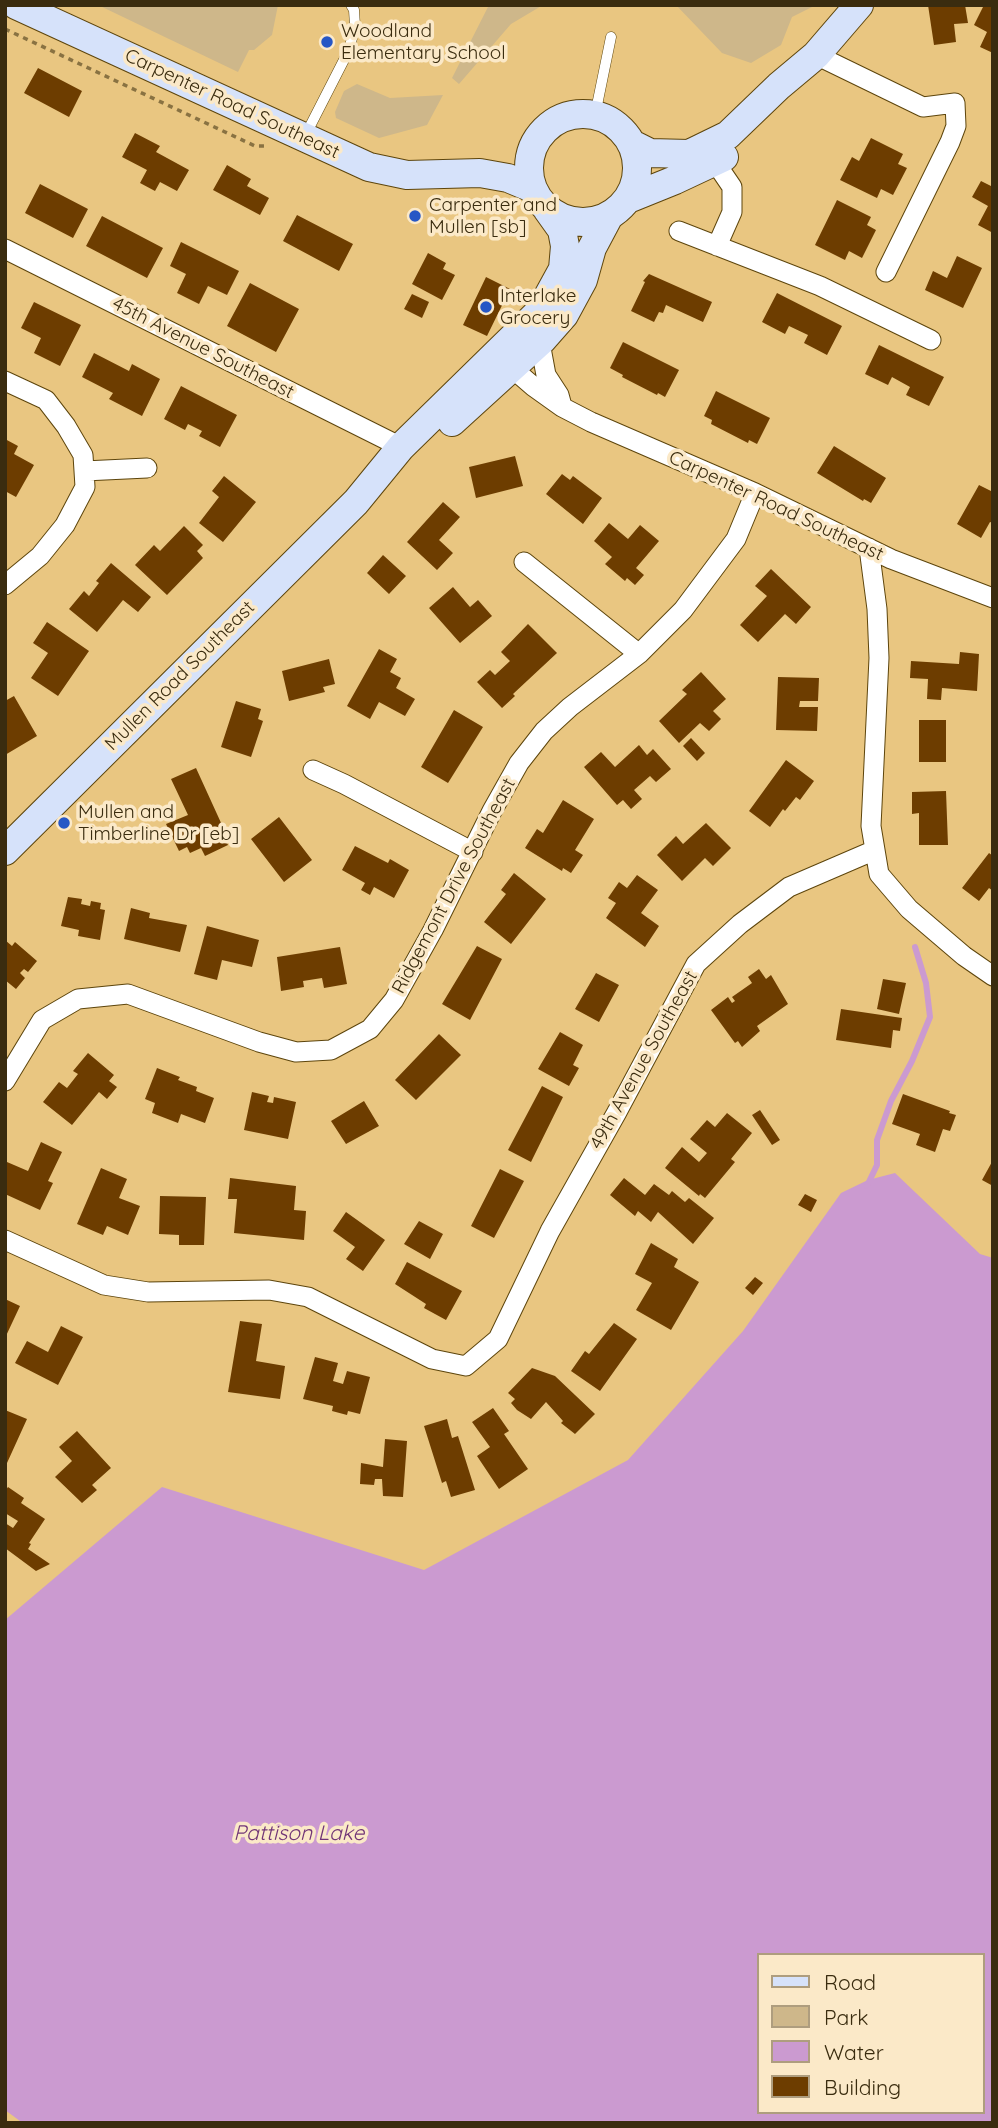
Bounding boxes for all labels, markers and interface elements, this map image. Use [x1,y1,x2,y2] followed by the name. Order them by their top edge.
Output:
[341,20,506,64] place label: Woodland Elementary School
[319,34,335,50] marker: Woodland Elementary School
[121,44,343,164] street label: Carpenter Road Southeast
[429,194,557,238] place label: Carpenter and Mullen [sb]
[407,208,423,224] marker: Carpenter and Mullen [sb]
[500,285,576,329] place label: Interlake Grocery
[108,292,298,404] street label: 45th Avenue Southeast
[478,299,494,315] marker: Interlake Grocery
[665,446,887,566] street label: Carpenter Road Southeast
[100,596,260,756] street label: Mullen Road Southeast
[387,774,521,998] street label: Ridgemont Drive Southeast
[78,801,239,845] place label: Mullen and Timberline Dr [eb]
[56,815,72,831] marker: Mullen and Timberline Dr [eb]
[585,967,703,1153] street label: 49th Avenue Southeast
[234,1821,364,1847] water label: Pattison Lake
[757,1953,984,2114] legend
[824,1969,876,1995] text: Road
[824,2004,868,2030] text: Park
[824,2039,884,2065] text: Water
[824,2074,901,2100] text: Building

